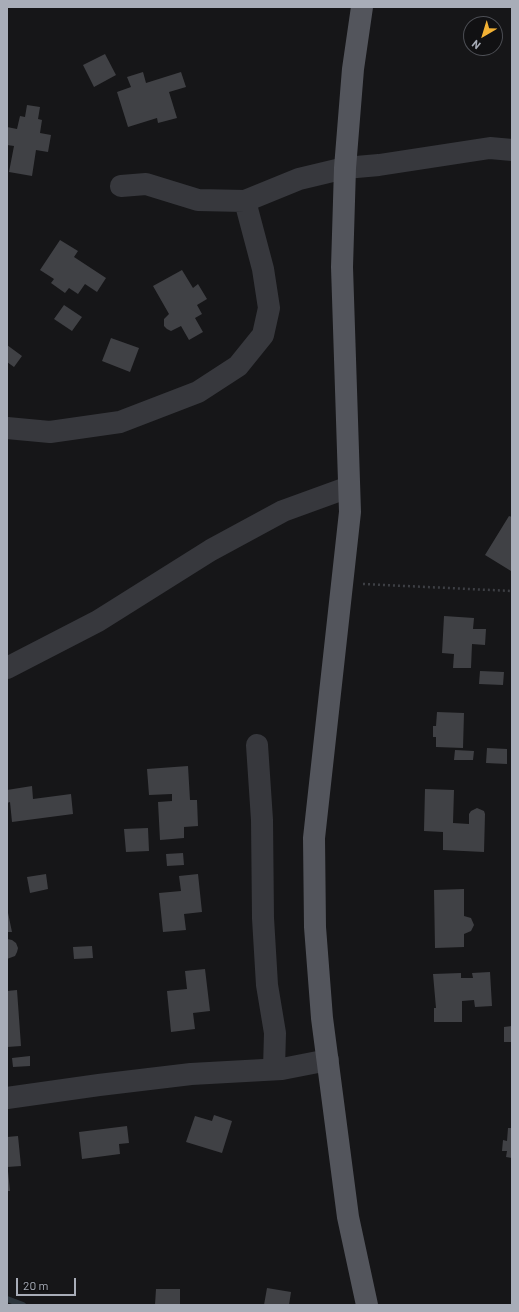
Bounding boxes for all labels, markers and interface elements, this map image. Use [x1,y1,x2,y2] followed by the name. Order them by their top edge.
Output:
[463,16,503,56] north arrow
[469,38,483,52] text: N
[18,1270,78,1296] scale bar
[23,1278,49,1292] text: 20 m

